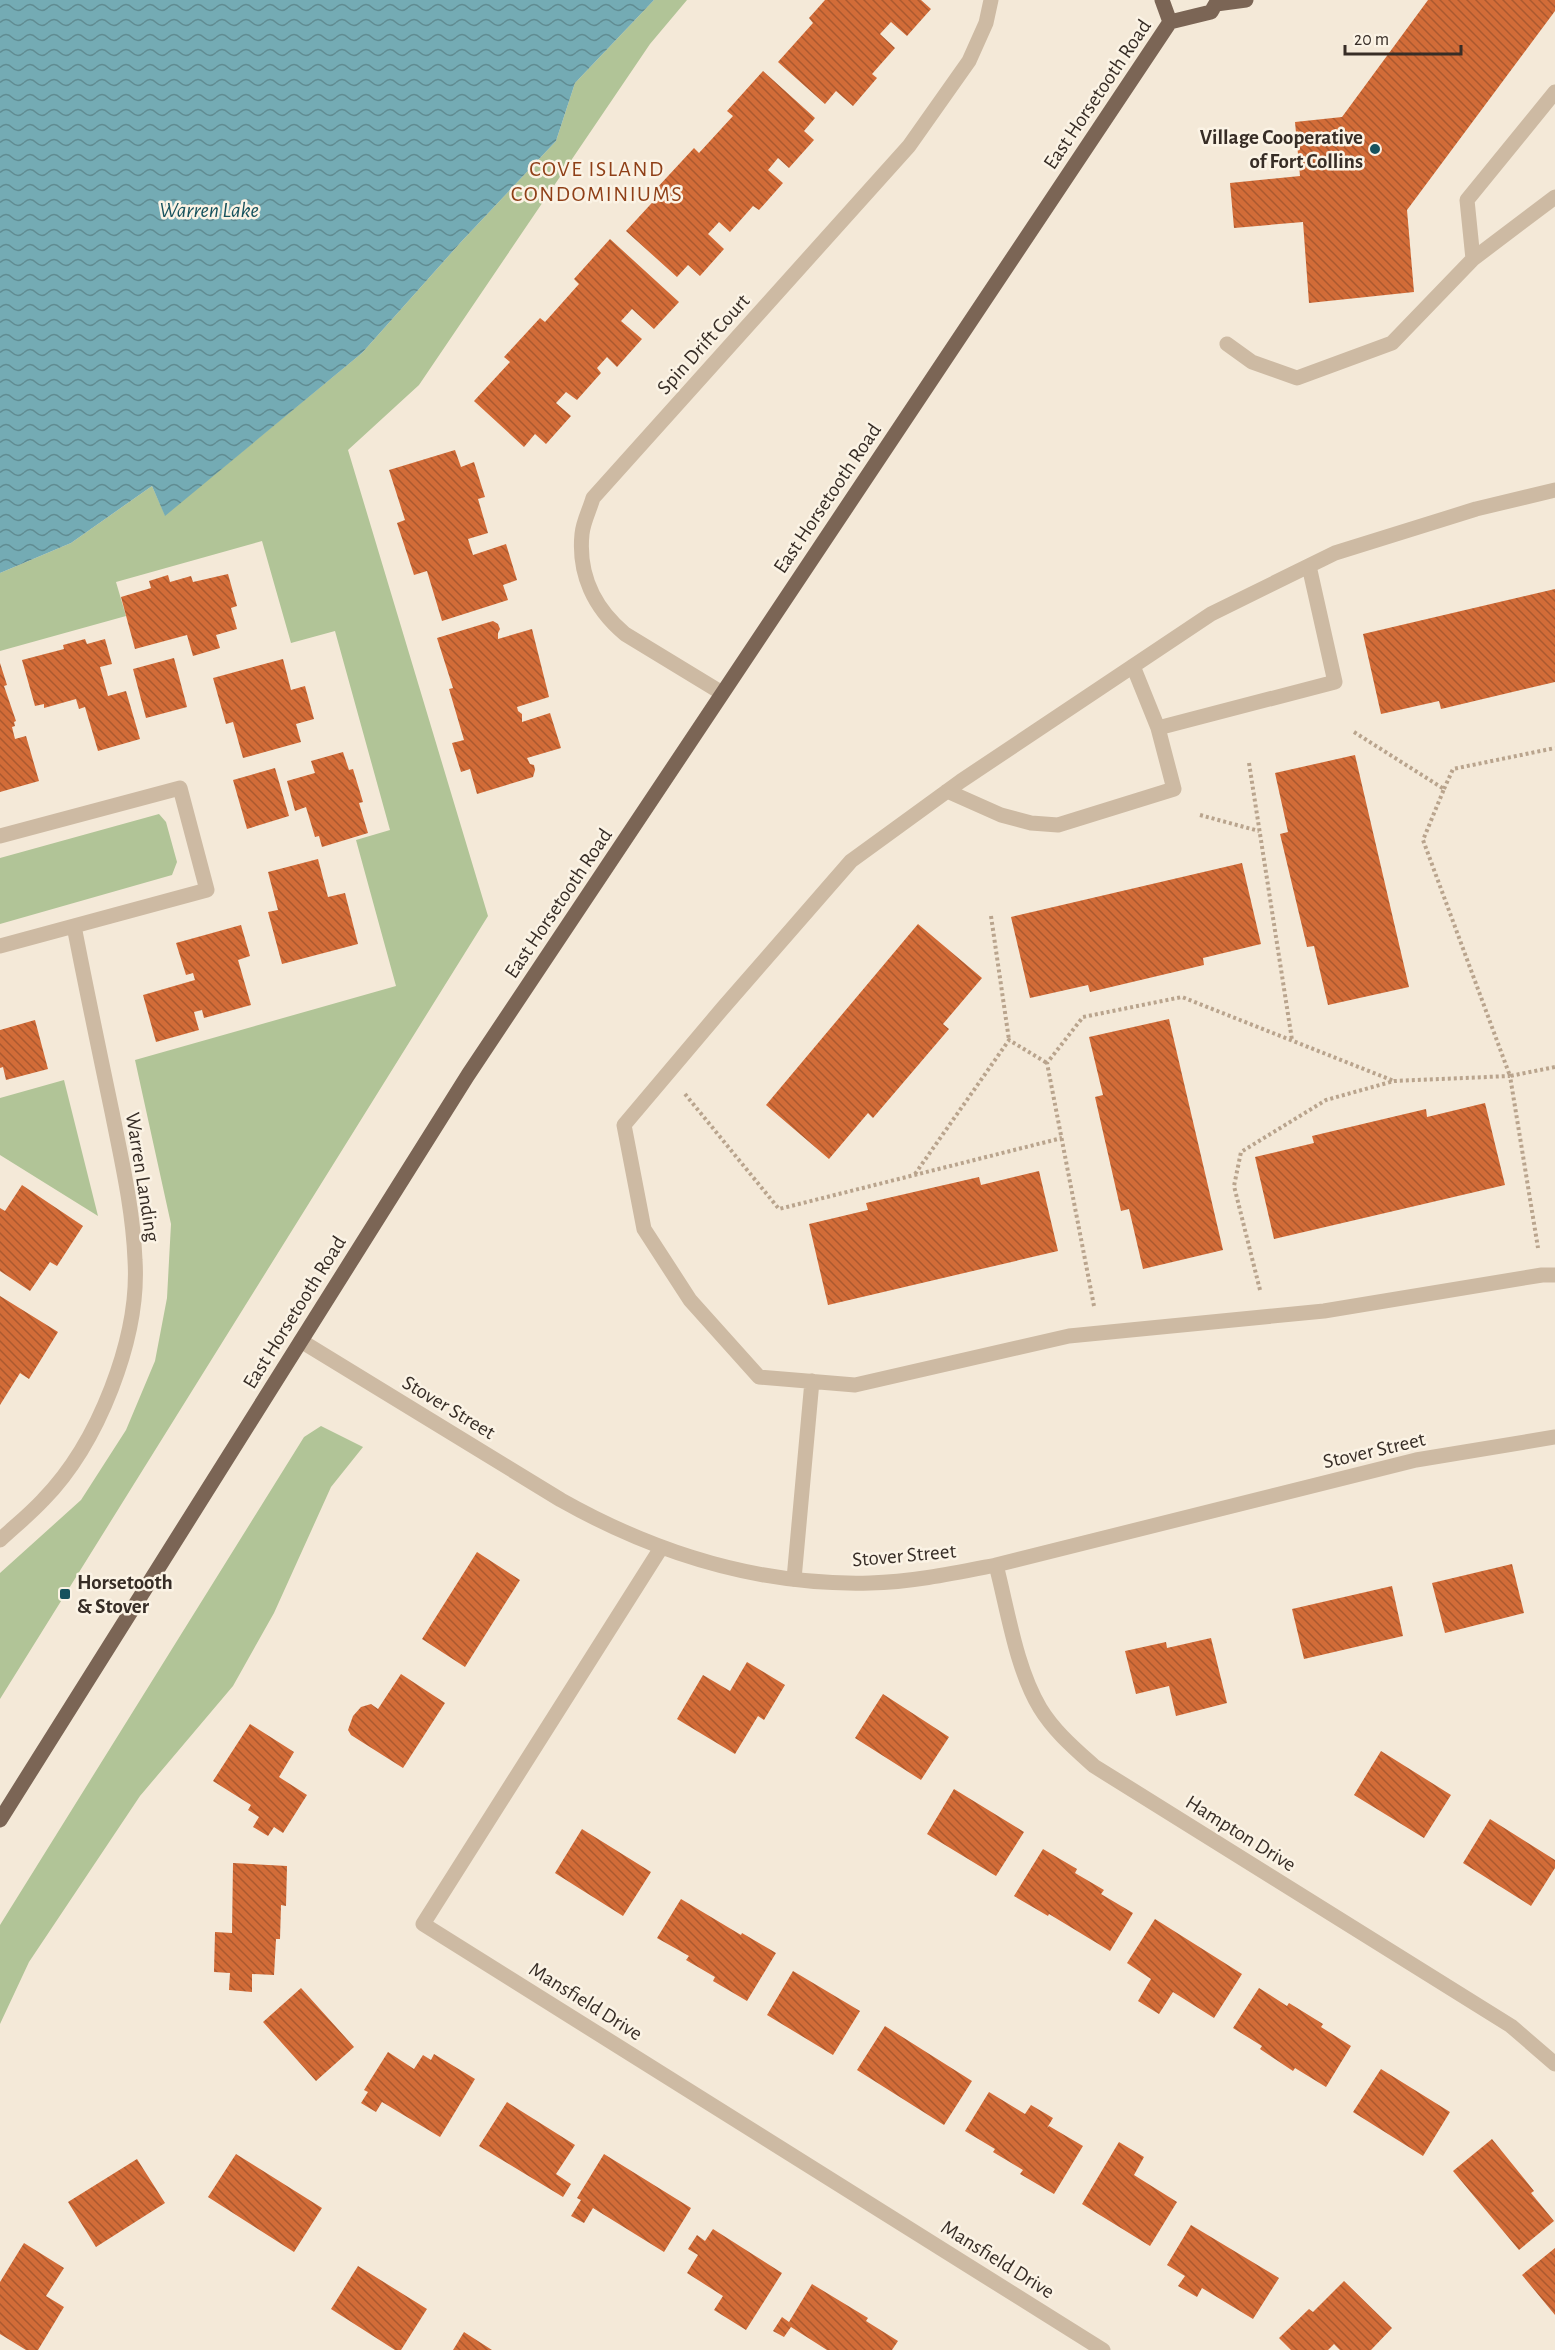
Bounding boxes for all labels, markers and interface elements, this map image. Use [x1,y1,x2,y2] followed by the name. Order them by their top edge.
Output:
[1040,16,1155,173] street label: East Horsetooth Road
[1345,18,1460,56] scale bar
[1354,31,1389,49] text: 20 m
[1200,127,1363,172] place label: Village Cooperative of Fort Collins
[1368,142,1382,156] marker: Village Cooperative of Fort Collins
[511,158,683,205] district label: COVE ISLAND CONDOMINIUMS
[159,199,259,221] water label: Warren Lake
[653,290,754,399] street label: Spin Drift Court
[770,420,885,577] street label: East Horsetooth Road
[501,825,616,982] street label: East Horsetooth Road
[122,1111,163,1244] street label: Warren Landing
[239,1232,350,1392] street label: East Horsetooth Road
[399,1372,499,1443] street label: Stover Street
[1321,1428,1428,1472] street label: Stover Street
[851,1540,957,1571] street label: Stover Street
[77,1572,173,1617] place label: Horsetooth & Stover
[58,1587,72,1601] marker: Horsetooth & Stover
[1182,1791,1299,1876] street label: Hampton Drive
[525,1958,646,2045] street label: Mansfield Drive
[937,2216,1058,2303] street label: Mansfield Drive

